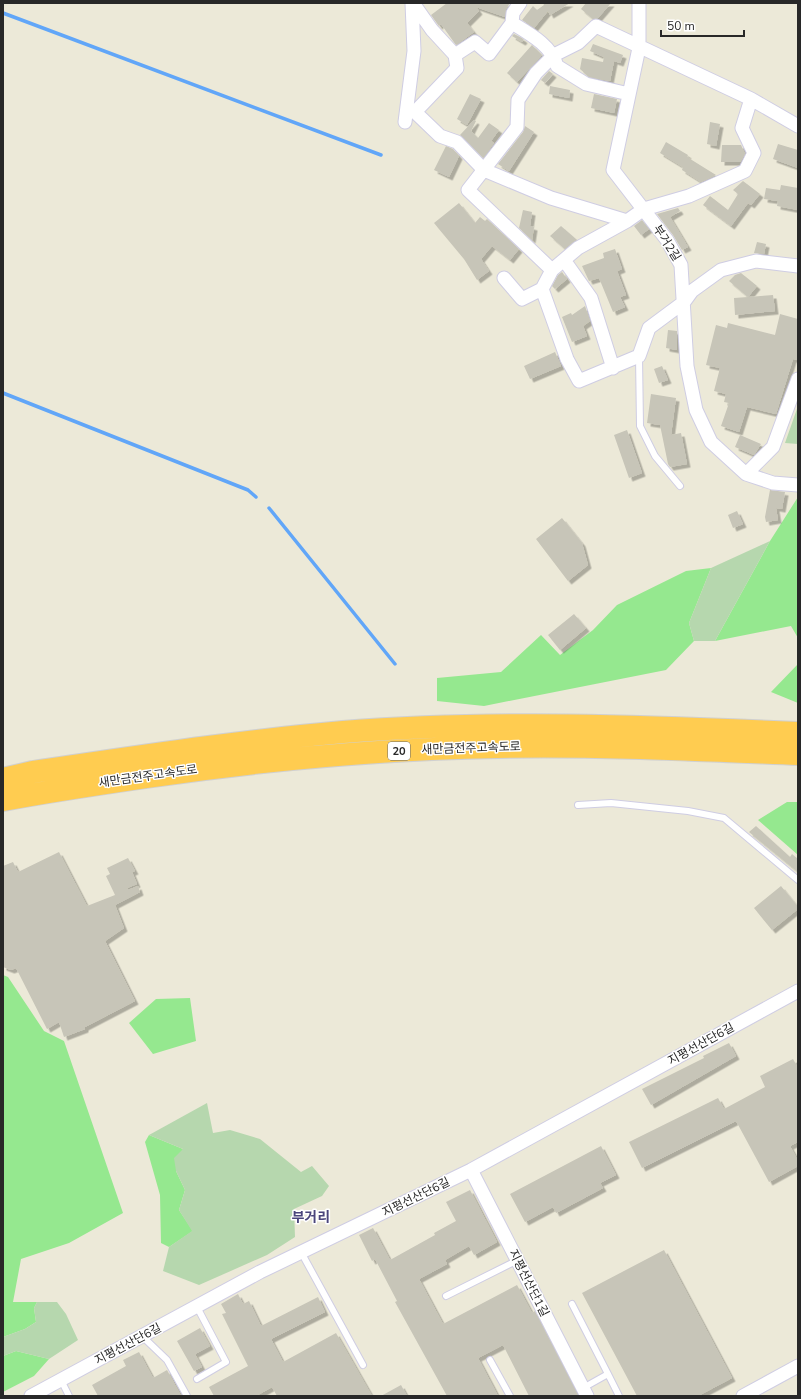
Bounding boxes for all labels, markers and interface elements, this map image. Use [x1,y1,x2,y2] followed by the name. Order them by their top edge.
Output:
[661,12,744,38] scale bar
[667,18,695,34] text: 50 m
[649,222,685,264] street label: 부거2길
[421,738,521,758] street label: 새만금전주고속도로
[388,742,410,760] road number: 20
[98,761,198,791] street label: 새만금전주고속도로
[665,1019,737,1069] street label: 지평선산단6길
[379,1174,453,1220] street label: 지평선산단6길
[292,1208,330,1227] district label: 부거리
[505,1247,553,1319] street label: 지평선산단1길
[92,1320,164,1368] street label: 지평선산단6길

